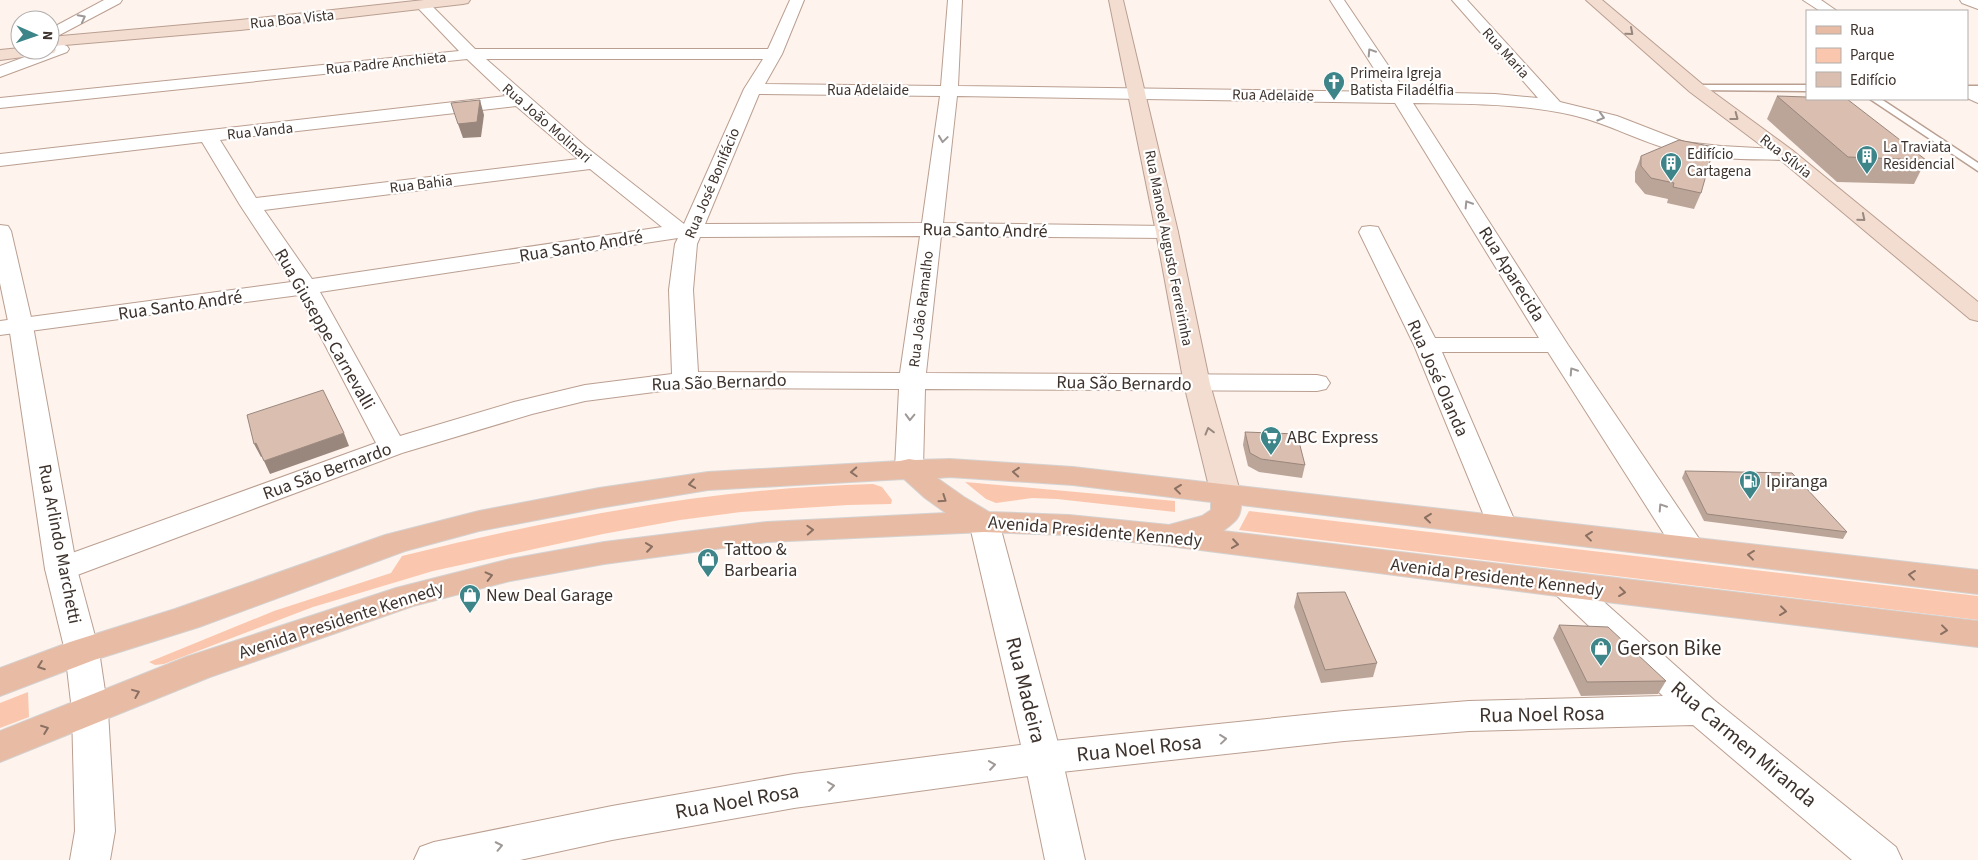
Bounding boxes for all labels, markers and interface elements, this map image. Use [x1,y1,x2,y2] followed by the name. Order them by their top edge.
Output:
[249,5,335,34] street label: Rua Boa Vista
[10,10,60,60] north arrow
[1806,10,1968,100] legend
[77,14,86,24] one-way arrow
[1850,20,1874,41] text: Rua
[1477,23,1534,83] street label: Rua Maria
[1625,26,1634,35] one-way arrow
[37,30,57,40] text: N
[1850,45,1894,66] text: Parque
[325,47,447,80] street label: Rua Padre Anchieta
[1368,48,1377,58] one-way arrow
[1350,63,1454,101] place label: Primeira Igreja Batista Filadélfia
[1322,70,1346,101] church icon: Primeira Igreja Batista Filadélfia
[1850,70,1897,91] text: Edifício
[497,79,596,168] street label: Rua João Molinari
[827,80,909,101] street label: Rua Adelaide
[1232,84,1314,107] street label: Rua Adelaide
[1729,111,1739,120] one-way arrow
[1597,112,1605,122] one-way arrow
[226,118,294,145] street label: Rua Vanda
[680,125,745,242] street label: Rua José Bonifácio
[1755,129,1816,183] street label: Rua Sílvia
[938,135,949,143] one-way arrow
[1883,137,1955,175] place label: La Traviata Residencial
[1687,144,1751,182] place label: Edifício Cartagena
[1855,144,1879,175] building icon: La Traviata Residencial
[1139,148,1198,348] street label: Rua Manoel Augusto Ferreirinha
[1659,151,1683,182] building icon: Edifício Cartagena
[388,170,454,199] street label: Rua Bahia
[1464,200,1474,209] one-way arrow
[1857,213,1866,222] one-way arrow
[922,217,1048,244] street label: Rua Santo André
[1472,222,1551,327] street label: Rua Aparecida
[517,224,645,269] street label: Rua Santo André
[268,244,381,414] street label: Rua Giuseppe Carnevalli
[904,250,939,369] street label: Rua João Ramalho
[116,284,244,327] street label: Rua Santo André
[1401,316,1475,441] street label: Rua José Olanda
[1570,367,1580,376] one-way arrow
[651,368,787,397] street label: Rua São Bernardo
[1056,370,1192,397] street label: Rua São Bernardo
[905,413,916,421] one-way arrow
[1259,425,1283,456] supermarket icon: ABC Express
[1287,425,1378,450] place label: ABC Express
[1205,428,1215,436] one-way arrow
[259,437,395,506] street label: Rua São Bernardo
[32,462,87,626] street label: Rua Arlindo Marchetti
[850,466,858,477] one-way arrow
[1012,467,1020,478] one-way arrow
[1738,469,1762,500] fuel station icon: Ipiranga
[1766,469,1828,494] place label: Ipiranga
[688,478,696,489] one-way arrow
[1174,484,1182,495] one-way arrow
[938,493,947,502] one-way arrow
[1659,503,1668,513] one-way arrow
[987,510,1203,553] street label: Avenida Presidente Kennedy
[1424,513,1432,524] one-way arrow
[806,524,814,535] one-way arrow
[1585,531,1593,542] one-way arrow
[724,537,797,583] place label: Tattoo & Barbearia
[1230,538,1239,548] one-way arrow
[644,543,653,553] one-way arrow
[696,547,720,578] shop icon: Tattoo & Barbearia
[1747,550,1755,561] one-way arrow
[1389,552,1605,603] street label: Avenida Presidente Kennedy
[1908,570,1916,581] one-way arrow
[484,571,493,582] one-way arrow
[235,575,448,665] street label: Avenida Presidente Kennedy
[458,583,482,614] shop icon: New Deal Garage
[486,583,613,608] place label: New Deal Garage
[1618,586,1626,597] one-way arrow
[1779,605,1787,616] one-way arrow
[1941,624,1949,635] one-way arrow
[1617,633,1721,663] place label: Gerson Bike
[998,634,1054,746] street label: Rua Madeira
[1589,636,1613,667] shop icon: Gerson Bike
[37,660,46,670] one-way arrow
[1664,674,1824,814] street label: Rua Carmen Miranda
[131,688,139,698] one-way arrow
[1479,698,1605,730] street label: Rua Noel Rosa
[40,725,49,735] one-way arrow
[1075,727,1203,769] street label: Rua Noel Rosa
[1219,734,1227,745] one-way arrow
[987,760,996,770] one-way arrow
[673,775,801,827] street label: Rua Noel Rosa
[827,781,835,792] one-way arrow
[494,842,503,852] one-way arrow

